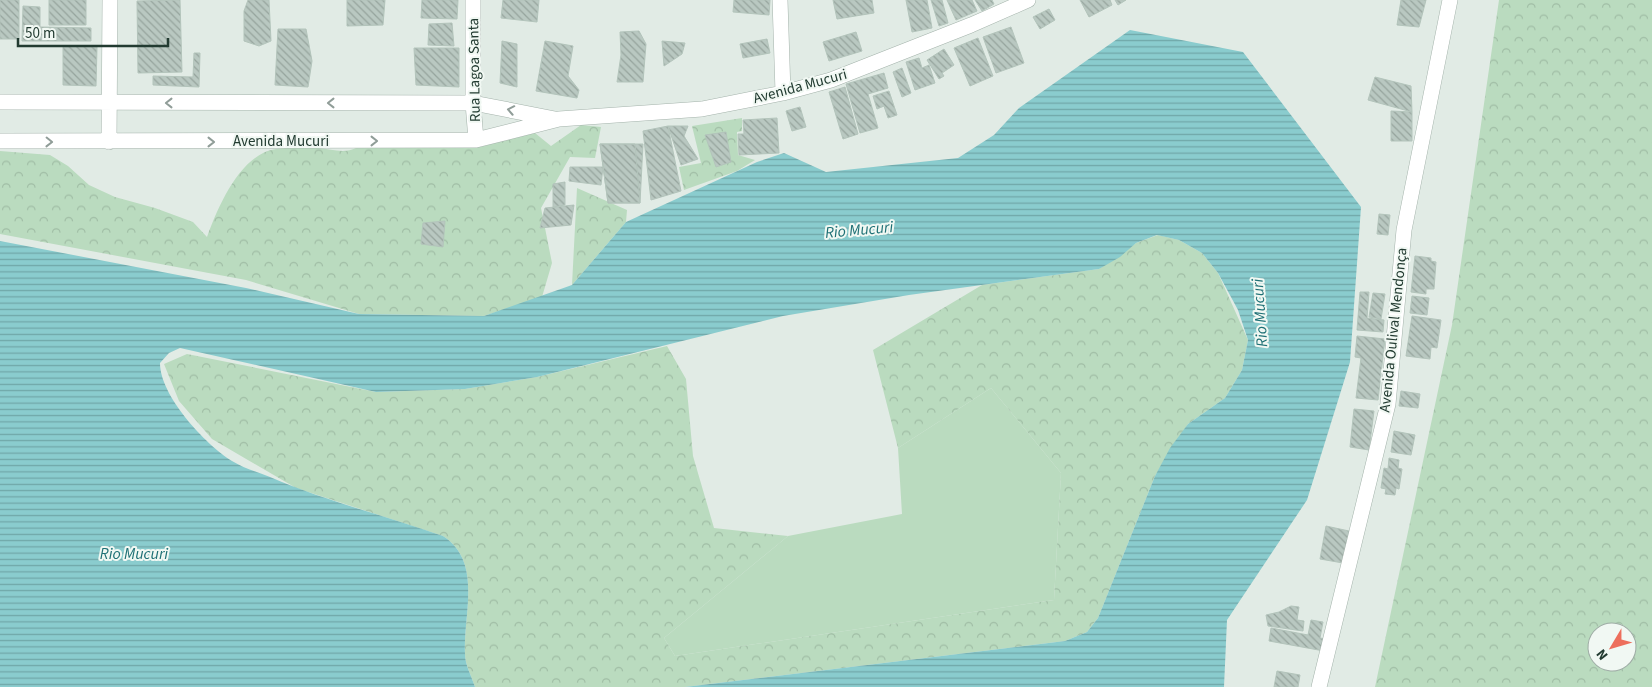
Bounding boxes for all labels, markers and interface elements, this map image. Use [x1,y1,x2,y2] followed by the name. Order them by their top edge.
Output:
[18,15,168,47] scale bar
[463,18,486,122] street label: Rua Lagoa Santa
[25,23,55,44] text: 50 m
[751,64,849,109] street label: Avenida Mucuri
[165,98,172,108] one-way arrow
[327,98,335,108] one-way arrow
[506,106,515,116] one-way arrow
[233,131,329,152] street label: Avenida Mucuri
[370,136,378,146] one-way arrow
[45,137,53,147] one-way arrow
[208,137,215,147] one-way arrow
[824,216,894,244] water label: Rio Mucuri
[1374,247,1413,413] street label: Avenida Oulival Mendonça
[1247,278,1273,348] water label: Rio Mucuri
[100,543,168,565] water label: Rio Mucuri
[1587,622,1637,672] north arrow
[1592,645,1613,664] text: N

